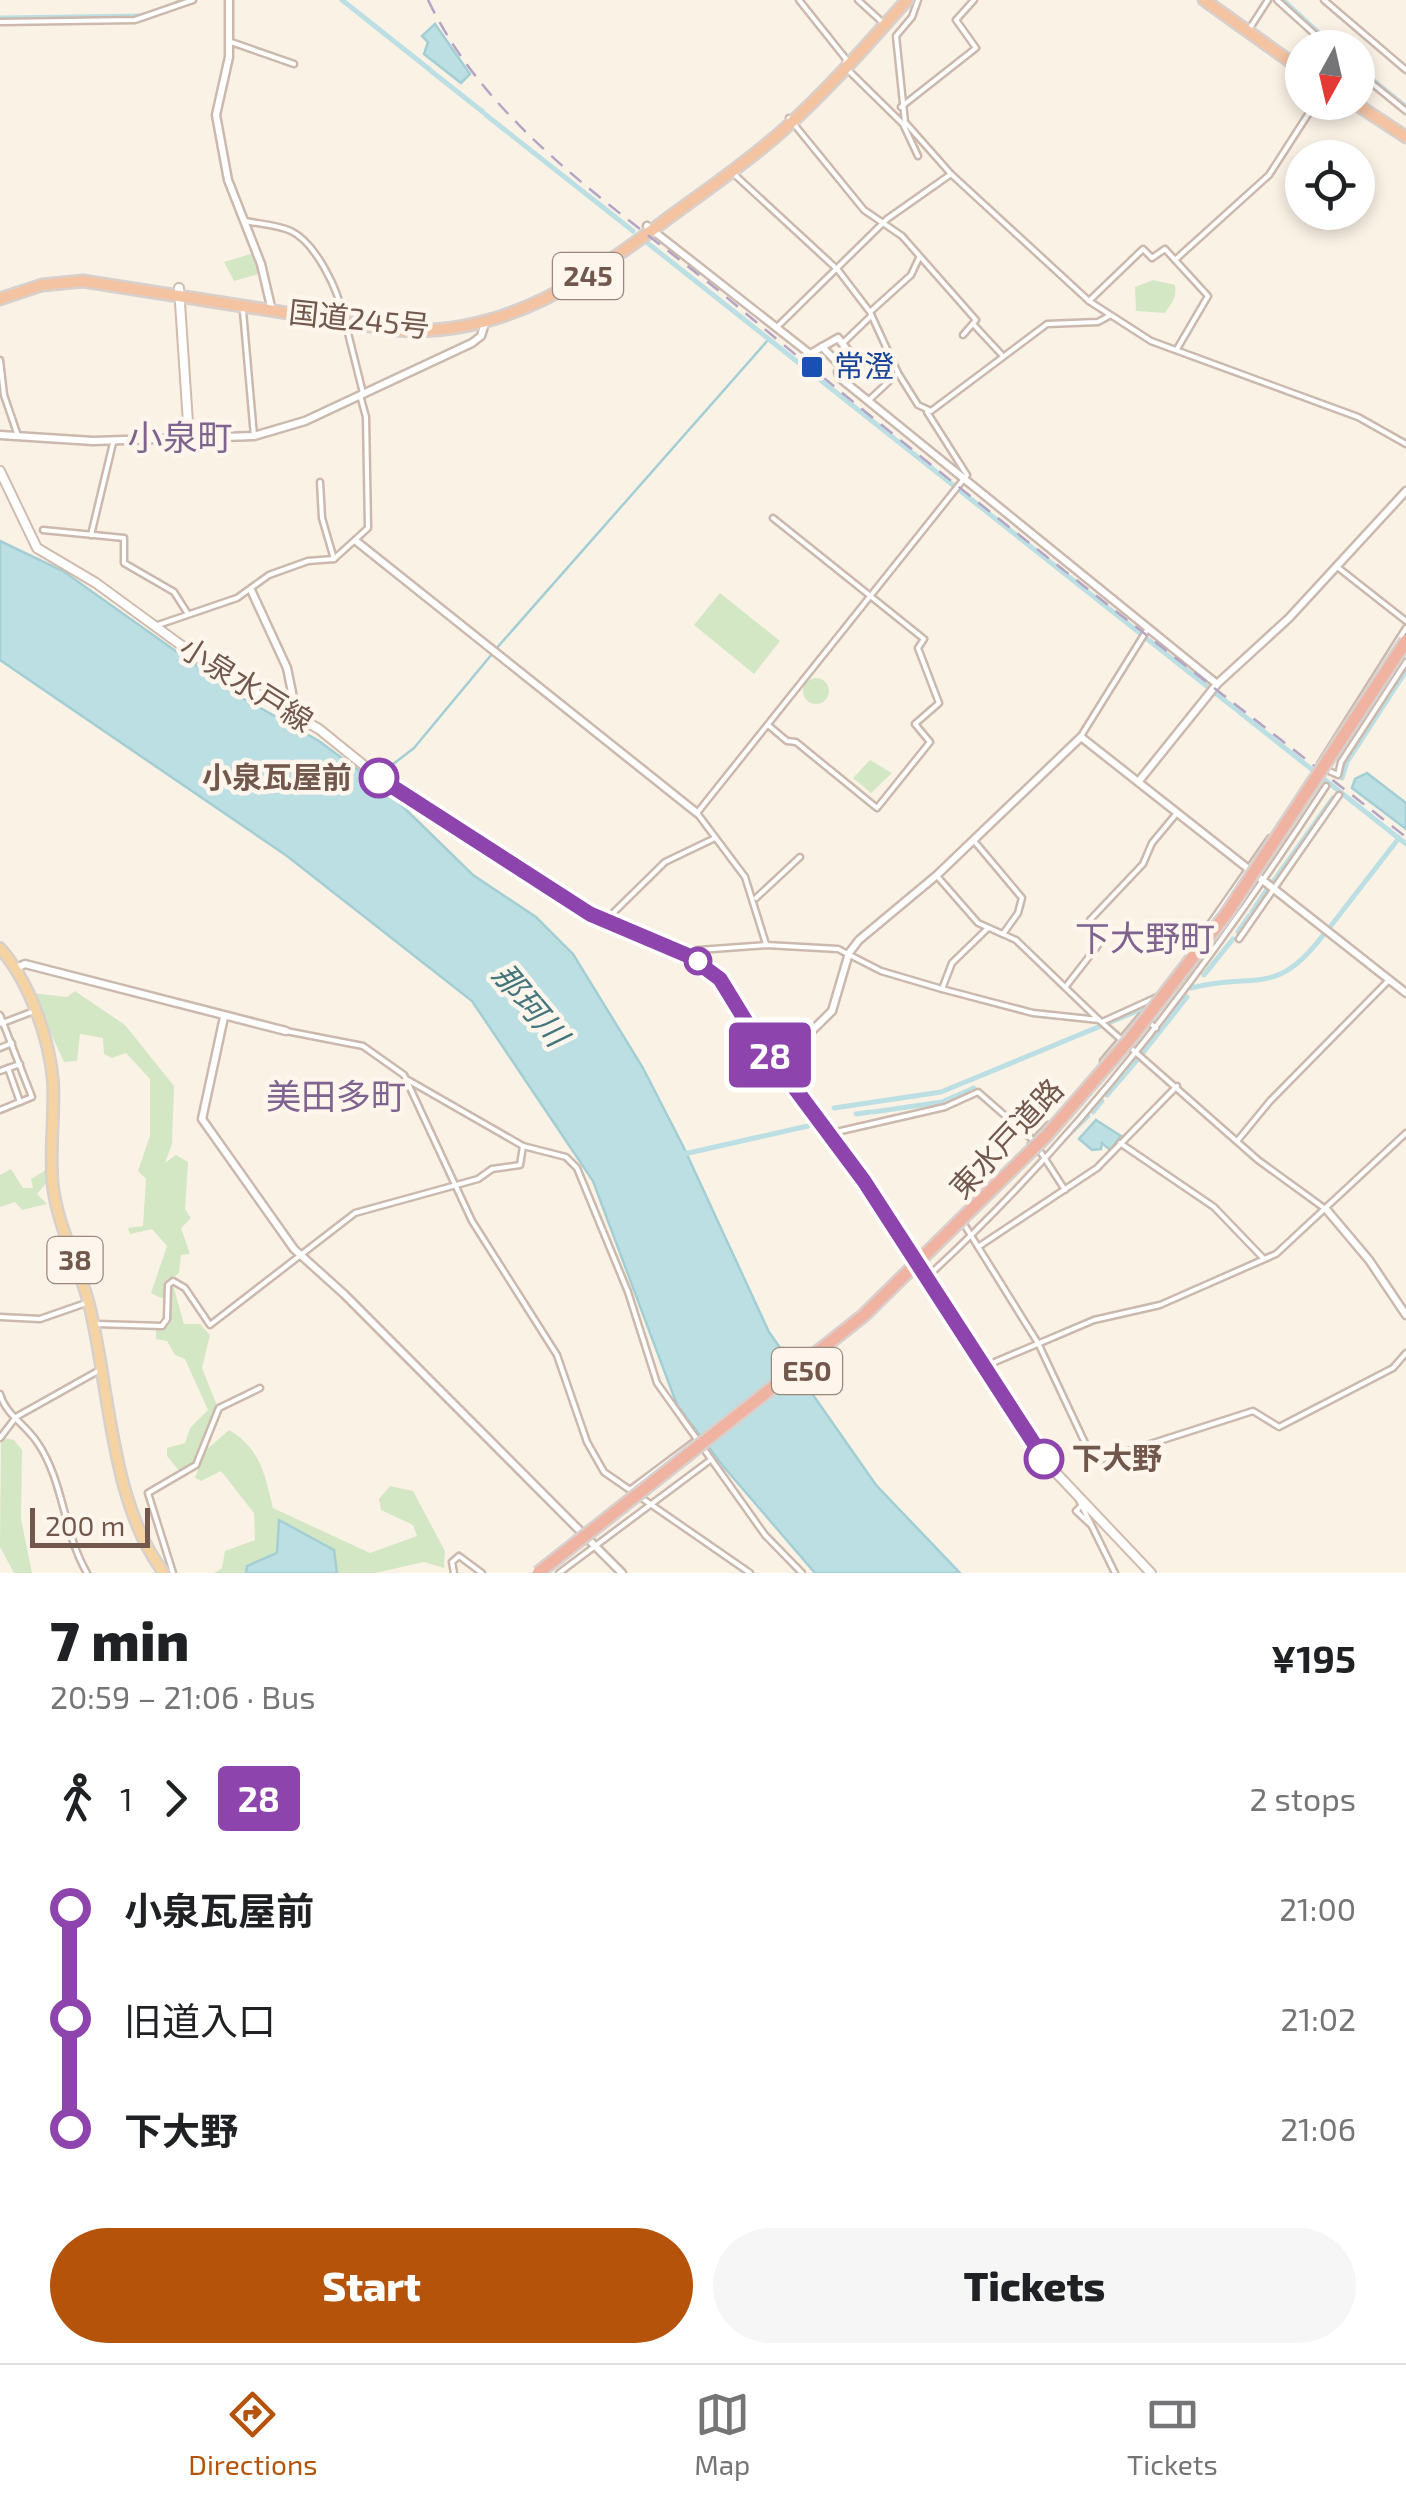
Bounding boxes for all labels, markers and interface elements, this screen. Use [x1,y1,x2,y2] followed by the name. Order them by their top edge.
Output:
[1285,30,1375,120] north arrow
[1285,30,1375,230] map controls
[1285,140,1375,230] button: locate
[553,253,623,299] road number: 245
[287,293,431,343] street label: 国道245号
[834,347,894,383] place label: 常澄
[799,354,825,380] marker: 常澄
[127,415,233,457] district label: 小泉町
[174,628,320,738] street label: 小泉水戸線
[202,758,352,794] place label: 小泉瓦屋前
[360,759,398,797] marker: 小泉瓦屋前
[1075,916,1215,958] district label: 下大野町
[685,948,711,974] unlabelled marker
[486,955,579,1055] water label: 那珂川
[725,1022,815,1088] line badge: 28
[749,1034,791,1076] text: 28
[941,1071,1070,1205] street label: 東水戸道路
[266,1074,406,1116] district label: 美田多町
[48,1237,102,1283] road number: 38
[772,1348,842,1394] road number: E50
[1072,1439,1162,1475] place label: 下大野
[1025,1440,1063,1478] marker: 下大野
[30,1503,150,1548] scale bar
[45,1508,125,1542] text: 200 m
[50,1606,189,1672] text: 7 min
[1271,1635,1356,1681] text: ¥195
[50,1677,316,1715] text: 20:59 – 21:06 · Bus
[50,1771,105,1826] icon: walk
[148,1771,203,1826] icon: forward
[238,1777,280,1819] text: 28
[120,1779,133,1817] text: 1
[1249,1779,1356,1817] text: 2 stops
[124,1887,314,1933] text: 小泉瓦屋前
[1279,1889,1356,1927] text: 21:00
[124,1997,276,2043] text: 旧道入口
[1280,1999,1356,2037] text: 21:02
[124,2107,238,2153] text: 下大野
[1280,2109,1356,2147] text: 21:06
[50,2228,693,2343] button: Start
[713,2228,1356,2343] button: Tickets
[188,2387,317,2481] tab: Directions
[694,2387,750,2481] tab: Map
[1127,2387,1218,2481] tab: Tickets

